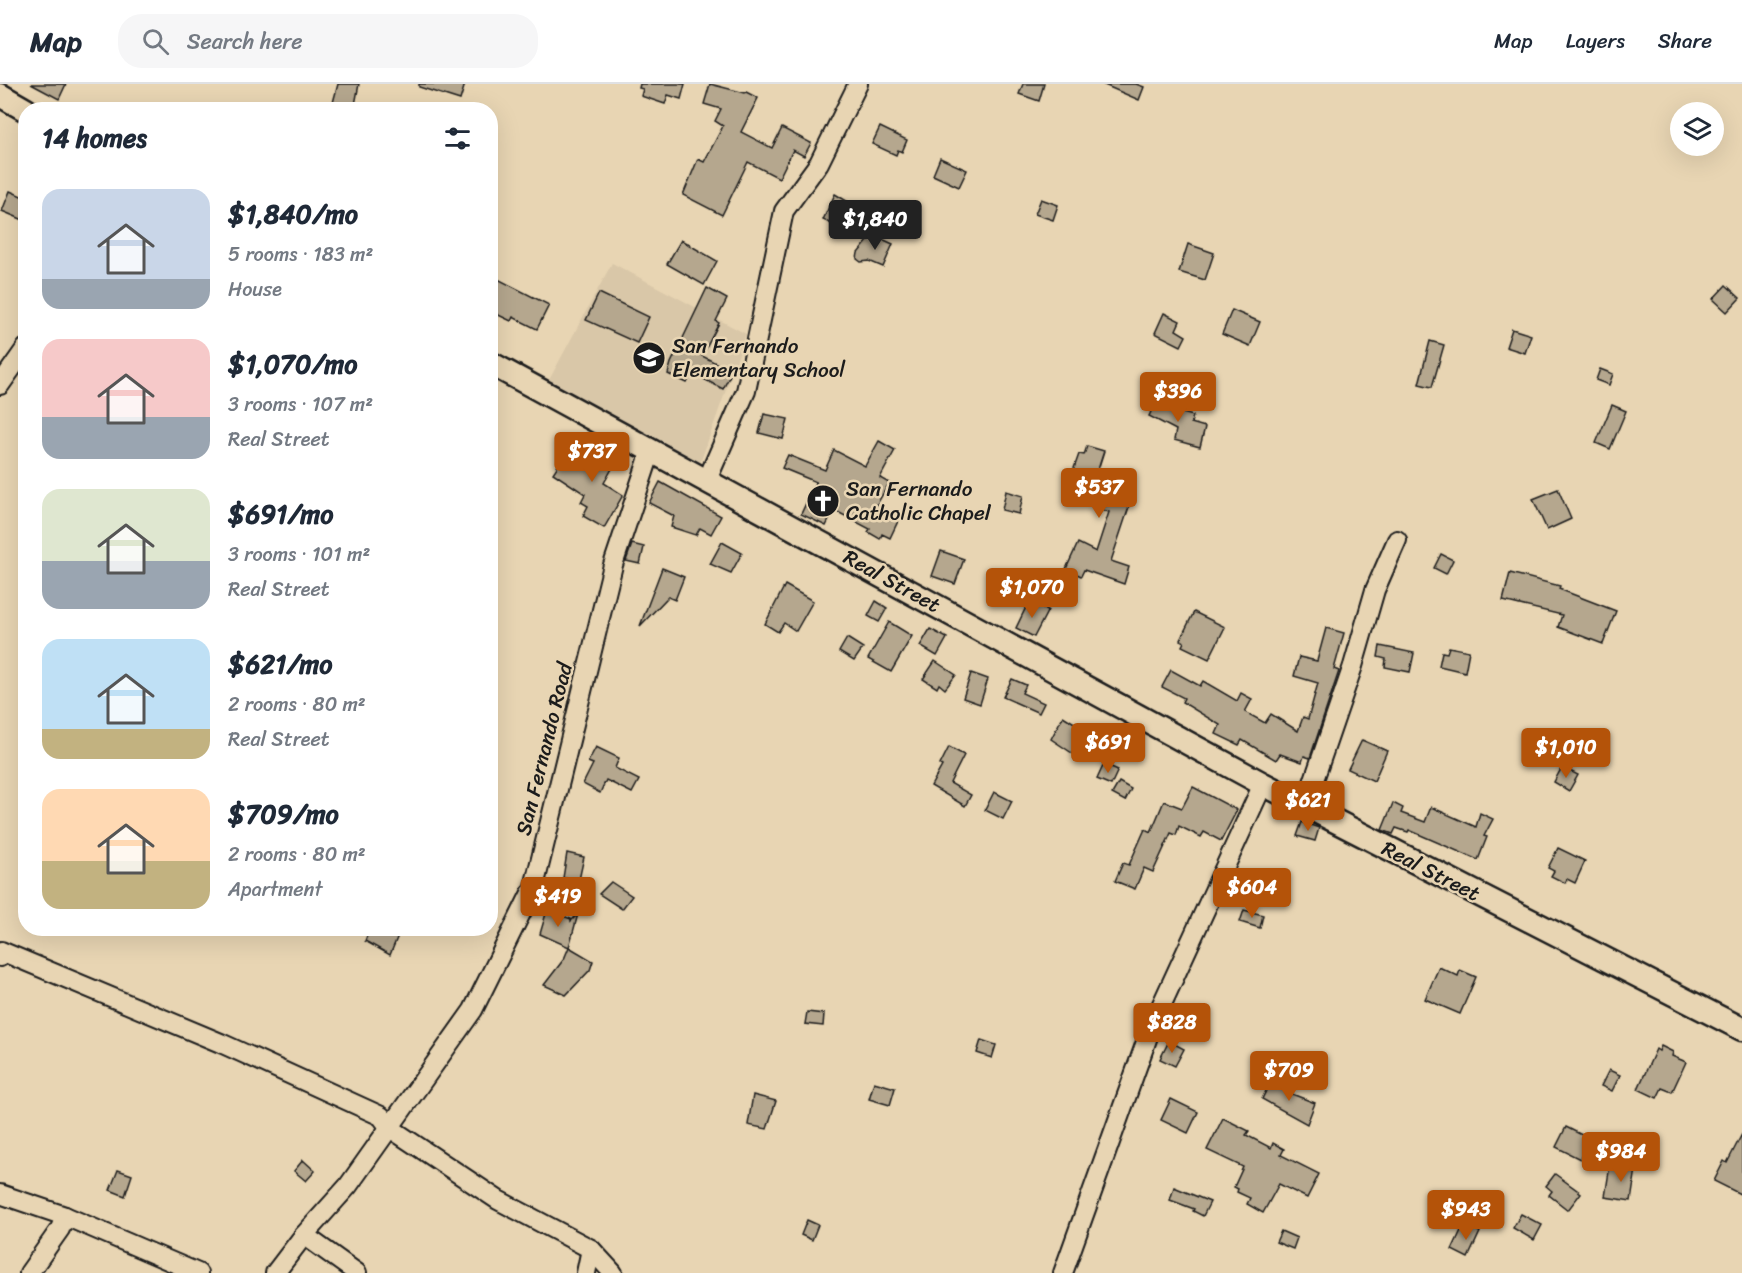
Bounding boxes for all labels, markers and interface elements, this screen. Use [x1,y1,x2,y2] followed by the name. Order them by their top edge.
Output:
[118,14,538,68] search box
[30,17,82,66] text: Map
[187,22,303,61] text: Search here
[1494,22,1533,60] text: Map
[1566,22,1625,60] text: Layers
[1658,22,1712,60] text: Share
[139,25,172,58] icon: search
[1670,102,1724,156] map controls
[1670,102,1724,156] button: layers
[42,115,147,161] text: 14 homes
[441,122,474,155] icon: filters
[228,191,358,237] text: $1,840/mo
[826,200,924,251] pin: $1,840
[843,202,907,237] text: $1,840
[90,213,162,285] icon: home
[228,237,373,272] text: 5 rooms · 183 m²
[228,272,282,307] text: House
[672,327,846,389] place label: San Fernando Elementary School
[631,340,667,376] school or university icon: San Fernando Elementary School
[228,341,357,387] text: $1,070/mo
[90,363,162,435] icon: home
[1142,372,1214,423] pin: $396
[1154,374,1202,409] text: $396
[228,387,373,422] text: 3 rooms · 107 m²
[228,422,330,457] text: Real Street
[556,432,628,483] pin: $737
[568,434,616,469] text: $737
[1063,468,1135,519] pin: $537
[846,470,992,532] place label: San Fernando Catholic Chapel
[1075,470,1123,505] text: $537
[805,483,841,519] church icon: San Fernando Catholic Chapel
[228,491,333,537] text: $691/mo
[90,513,162,585] icon: home
[228,537,370,572] text: 3 rooms · 101 m²
[836,539,948,623] street label: Real Street
[983,568,1081,619] pin: $1,070
[1000,570,1064,605] text: $1,070
[228,572,330,607] text: Real Street
[228,641,333,687] text: $621/mo
[504,657,584,839] street label: San Fernando Road
[90,663,162,735] icon: home
[228,687,366,722] text: 2 rooms · 80 m²
[228,722,330,757] text: Real Street
[1072,723,1144,774] pin: $691
[1085,725,1131,760] text: $691
[1517,728,1615,779] pin: $1,010
[1535,730,1597,765] text: $1,010
[1272,781,1344,832] pin: $621
[1286,783,1330,818] text: $621
[228,791,339,837] text: $709/mo
[90,813,162,885] icon: home
[1375,830,1487,912] street label: Real Street
[228,837,366,872] text: 2 rooms · 80 m²
[1216,868,1288,919] pin: $604
[1227,870,1277,905] text: $604
[228,872,322,907] text: Apartment
[522,877,594,928] pin: $419
[535,879,581,914] text: $419
[1136,1003,1208,1054] pin: $828
[1147,1005,1197,1040] text: $828
[1253,1051,1325,1102] pin: $709
[1264,1053,1314,1088] text: $709
[1585,1132,1657,1183] pin: $984
[1596,1134,1646,1169] text: $984
[1430,1190,1502,1241] pin: $943
[1441,1192,1491,1227] text: $943

